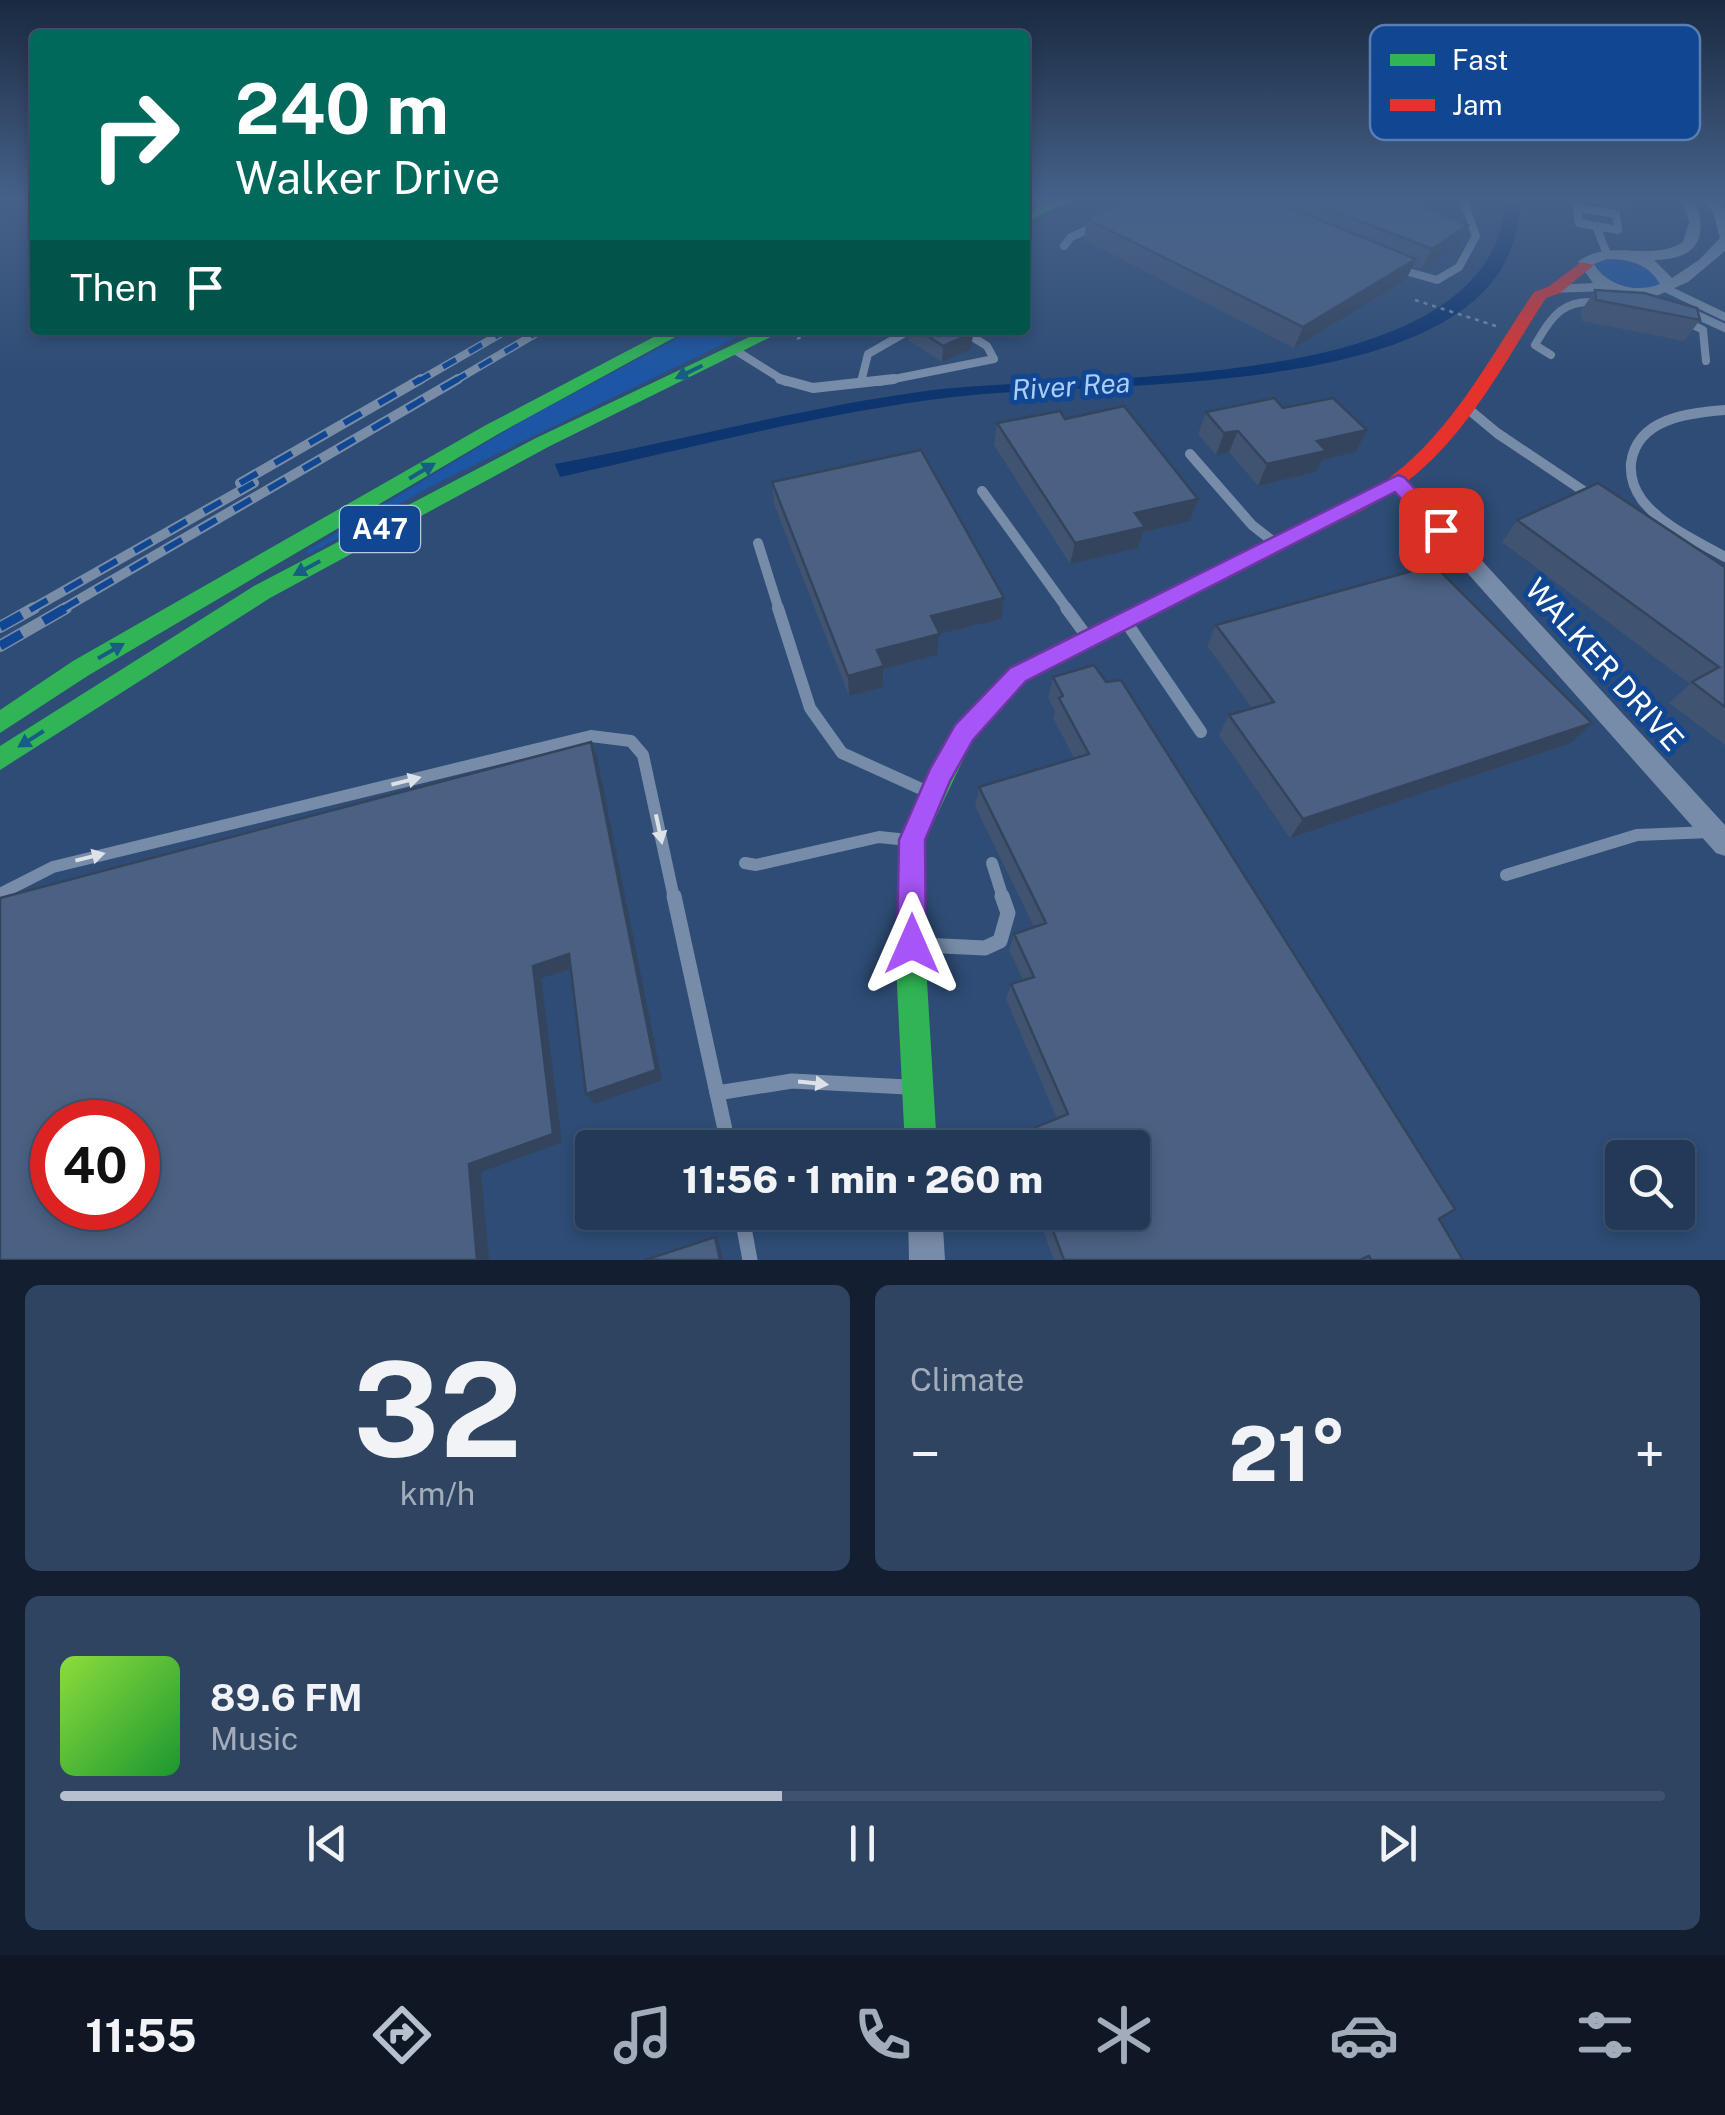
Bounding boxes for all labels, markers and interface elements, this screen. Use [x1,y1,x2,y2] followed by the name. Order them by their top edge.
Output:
[1370,25,1700,140] legend
[1452,43,1508,76] text: Fast
[235,67,449,150] text: 240 m
[70,70,200,200] icon: right
[1452,88,1503,121] text: Jam
[235,151,500,204] text: Walker Drive
[178,260,233,315] icon: arrive
[70,265,158,310] text: Then
[674,363,703,380] one-way arrow
[1011,365,1131,406] water label: River Rea
[408,462,436,480] one-way arrow
[1399,488,1484,573] pin
[1414,503,1469,558] icon: arrive
[340,506,420,552] road number: A47
[292,560,321,577] one-way arrow
[1518,571,1691,758] street label: WALKER DRIVE
[97,643,125,660] one-way arrow
[17,730,44,748] one-way arrow
[391,773,422,788] one-way arrow
[652,813,668,844] one-way arrow
[75,849,106,865] one-way arrow
[860,892,964,996] position arrow
[798,1075,830,1091] one-way arrow
[30,1100,160,1230] speed limit sign: 40
[1605,1140,1695,1230] map controls
[1605,1140,1695,1230] button: search
[682,1157,1043,1202] text: 11:56 · 1 min · 260 m
[353,1334,522,1486] text: 32
[910,1361,1024,1398] text: Climate
[1229,1410,1346,1498] text: 21°
[910,1422,941,1486] text: −
[1635,1422,1665,1486] text: +
[400,1475,475,1512] text: km/h
[210,1675,363,1720] text: 89.6 FM
[210,1720,298,1757] text: Music
[300,1816,355,1871] icon: previous
[835,1816,890,1871] icon: pause
[1370,1816,1425,1871] icon: next
[367,2000,437,2070] icon: directions
[608,2000,678,2070] icon: music
[848,2000,918,2070] icon: phone
[1089,2000,1159,2070] icon: climate
[1329,2000,1399,2070] icon: car
[1570,2000,1640,2070] icon: filters
[85,2009,197,2062] text: 11:55

